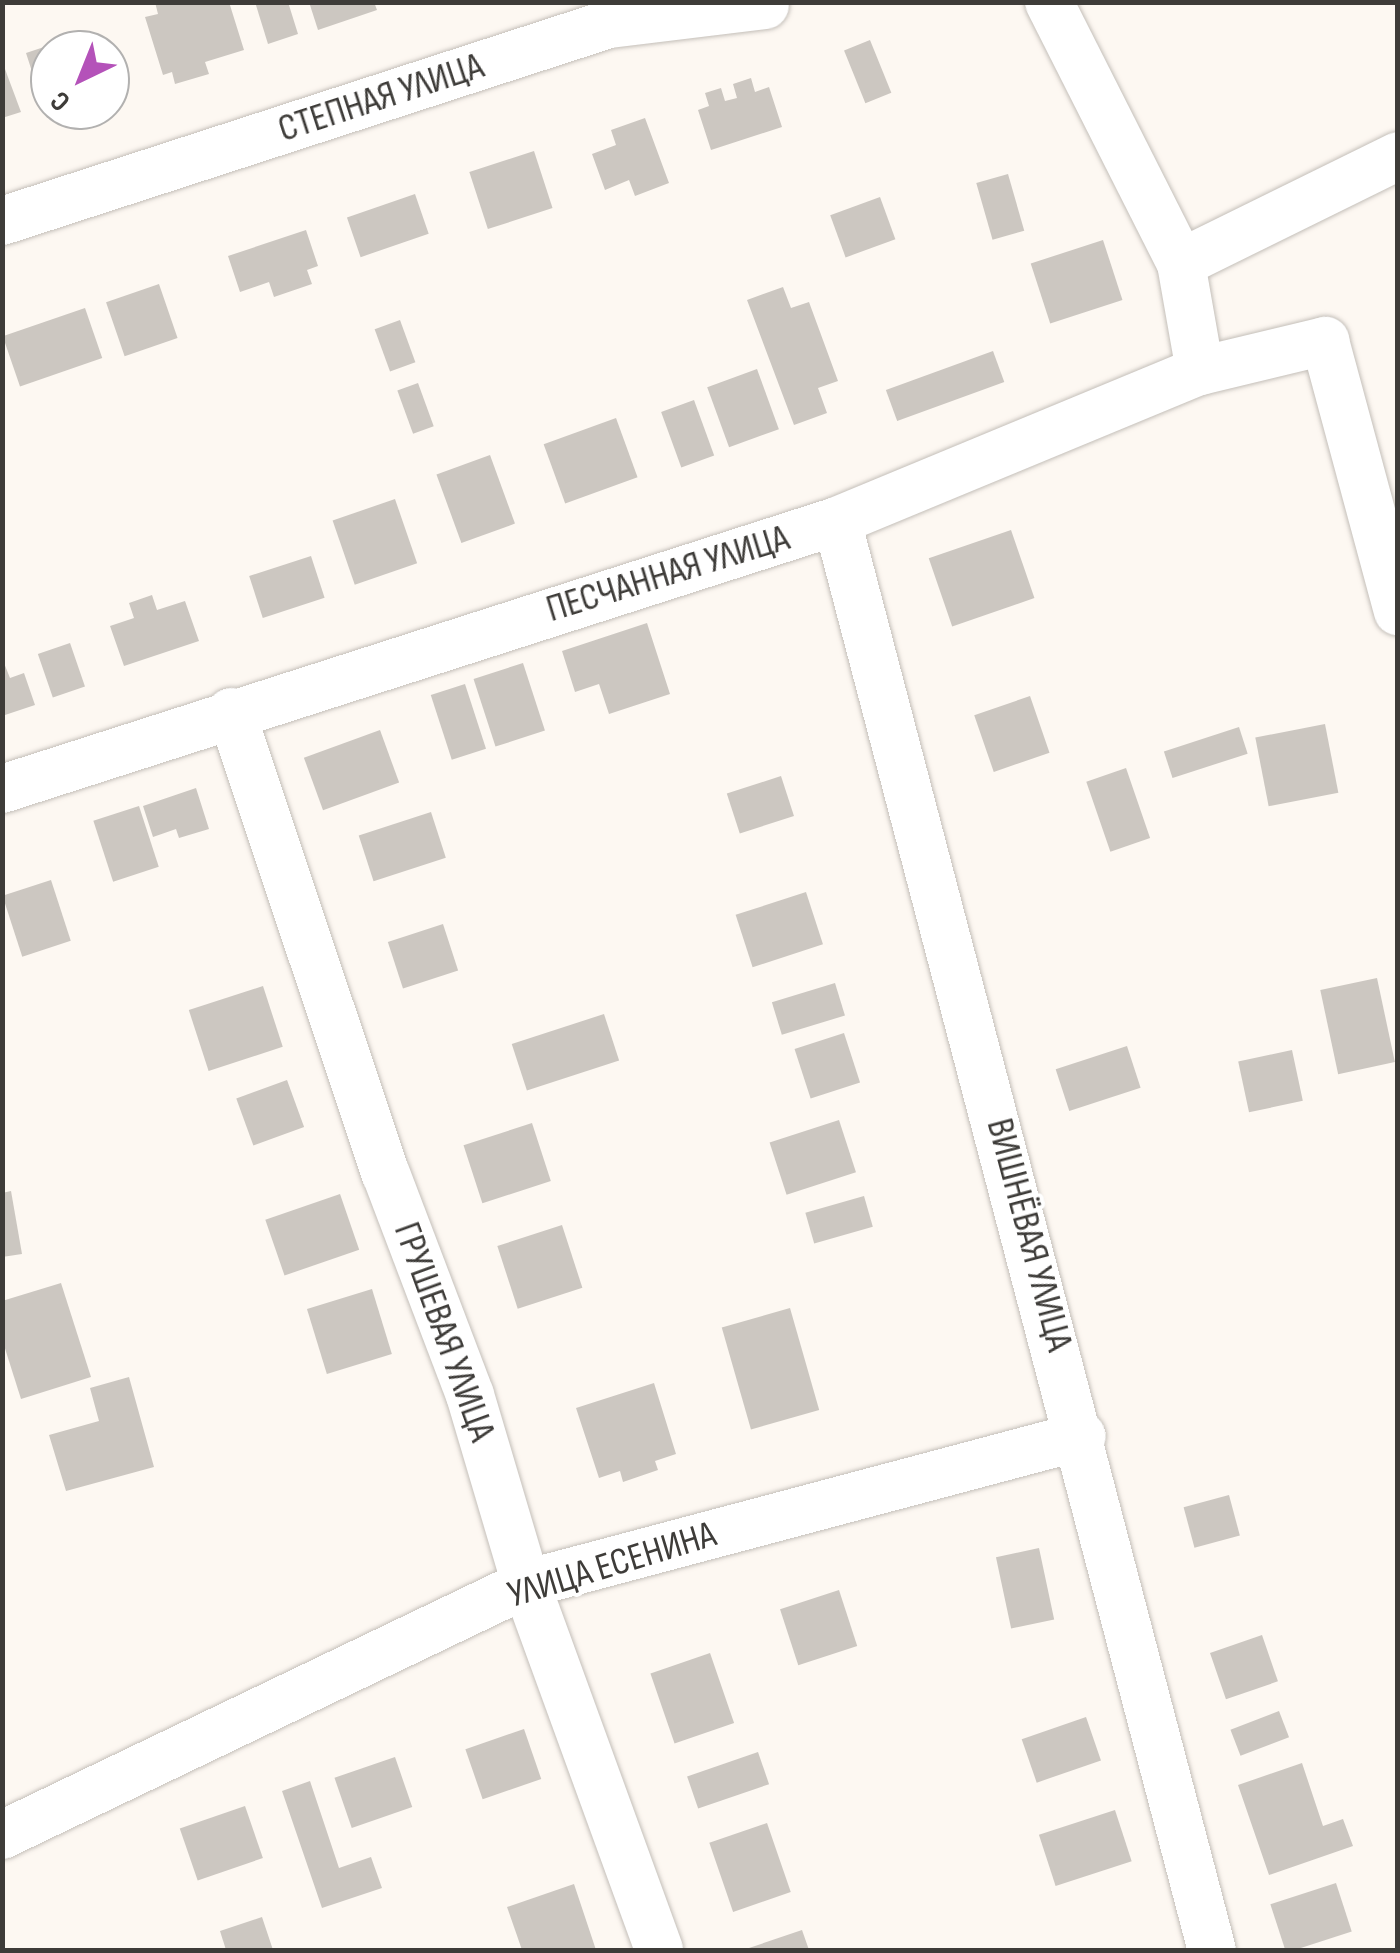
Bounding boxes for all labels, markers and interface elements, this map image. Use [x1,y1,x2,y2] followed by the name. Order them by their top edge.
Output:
[30,30,130,130] north arrow
[273,43,489,153] street label: СТЕПНАЯ УЛИЦА
[44,84,77,118] text: С
[541,515,795,633] street label: ПЕСЧАННАЯ УЛИЦА
[976,1114,1082,1356] street label: ВИШНЁВАЯ УЛИЦА
[383,1216,505,1448] street label: ГРУШЕВАЯ УЛИЦА
[502,1512,722,1618] street label: УЛИЦА ЕСЕНИНА

